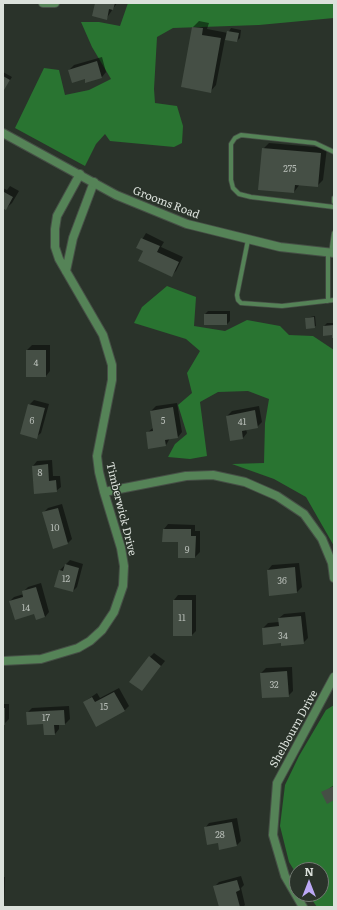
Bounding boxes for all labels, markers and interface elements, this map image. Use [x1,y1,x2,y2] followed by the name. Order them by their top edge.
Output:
[283,164,297,174] house number: 275
[131,184,201,222] street label: Grooms Road
[34,358,38,368] house number: 4
[30,416,34,426] house number: 6
[161,416,165,426] house number: 5
[238,417,246,427] house number: 41
[103,461,139,557] street label: Timberwick Drive
[38,468,42,478] house number: 8
[51,523,59,533] house number: 10
[185,545,189,555] house number: 9
[62,574,70,584] house number: 12
[277,576,287,586] house number: 36
[22,603,30,613] house number: 14
[178,613,186,623] house number: 11
[278,631,288,641] house number: 34
[269,680,279,690] house number: 32
[267,688,321,770] street label: Shelbourn Drive
[100,702,108,712] house number: 15
[42,713,50,723] house number: 17
[215,830,225,840] house number: 28
[289,862,329,902] north arrow
[304,863,314,879] text: N

